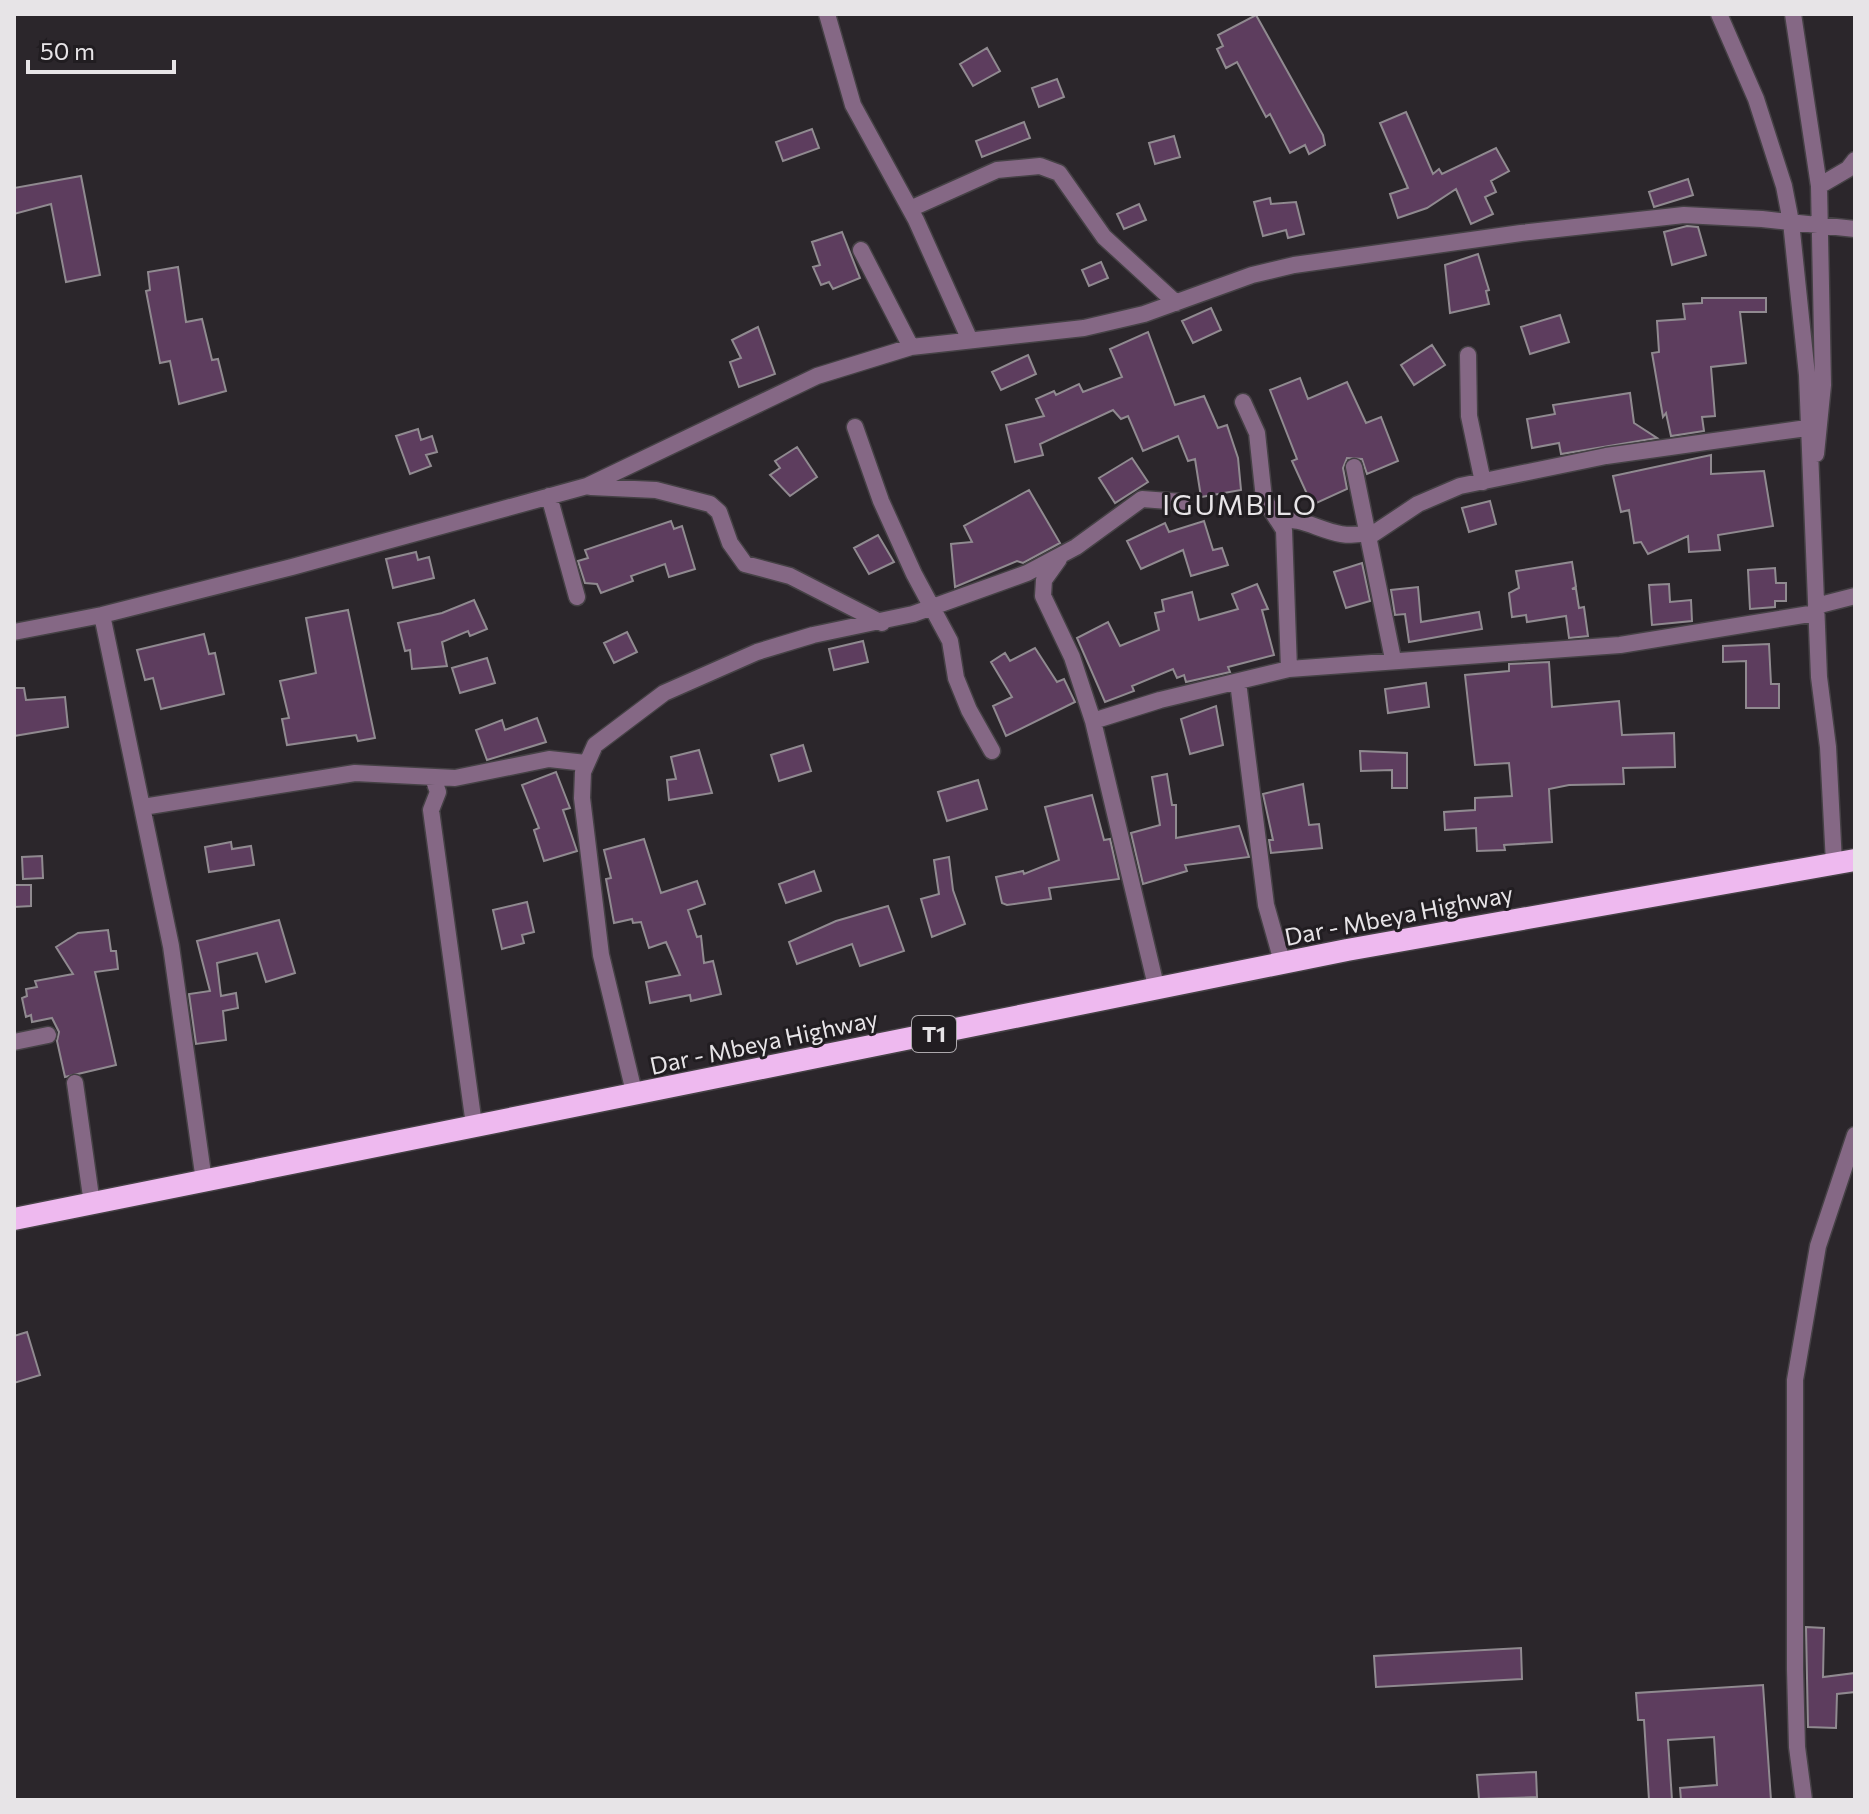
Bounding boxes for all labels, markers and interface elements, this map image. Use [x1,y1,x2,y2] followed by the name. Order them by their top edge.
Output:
[28,24,174,74] scale bar
[40,36,95,65] text: 50 m
[1162,487,1318,521] district label: IGUMBILO
[1282,878,1516,951] street label: Dar - Mbeya Highway
[647,1003,880,1080] street label: Dar - Mbeya Highway
[912,1016,956,1052] road number: T1

